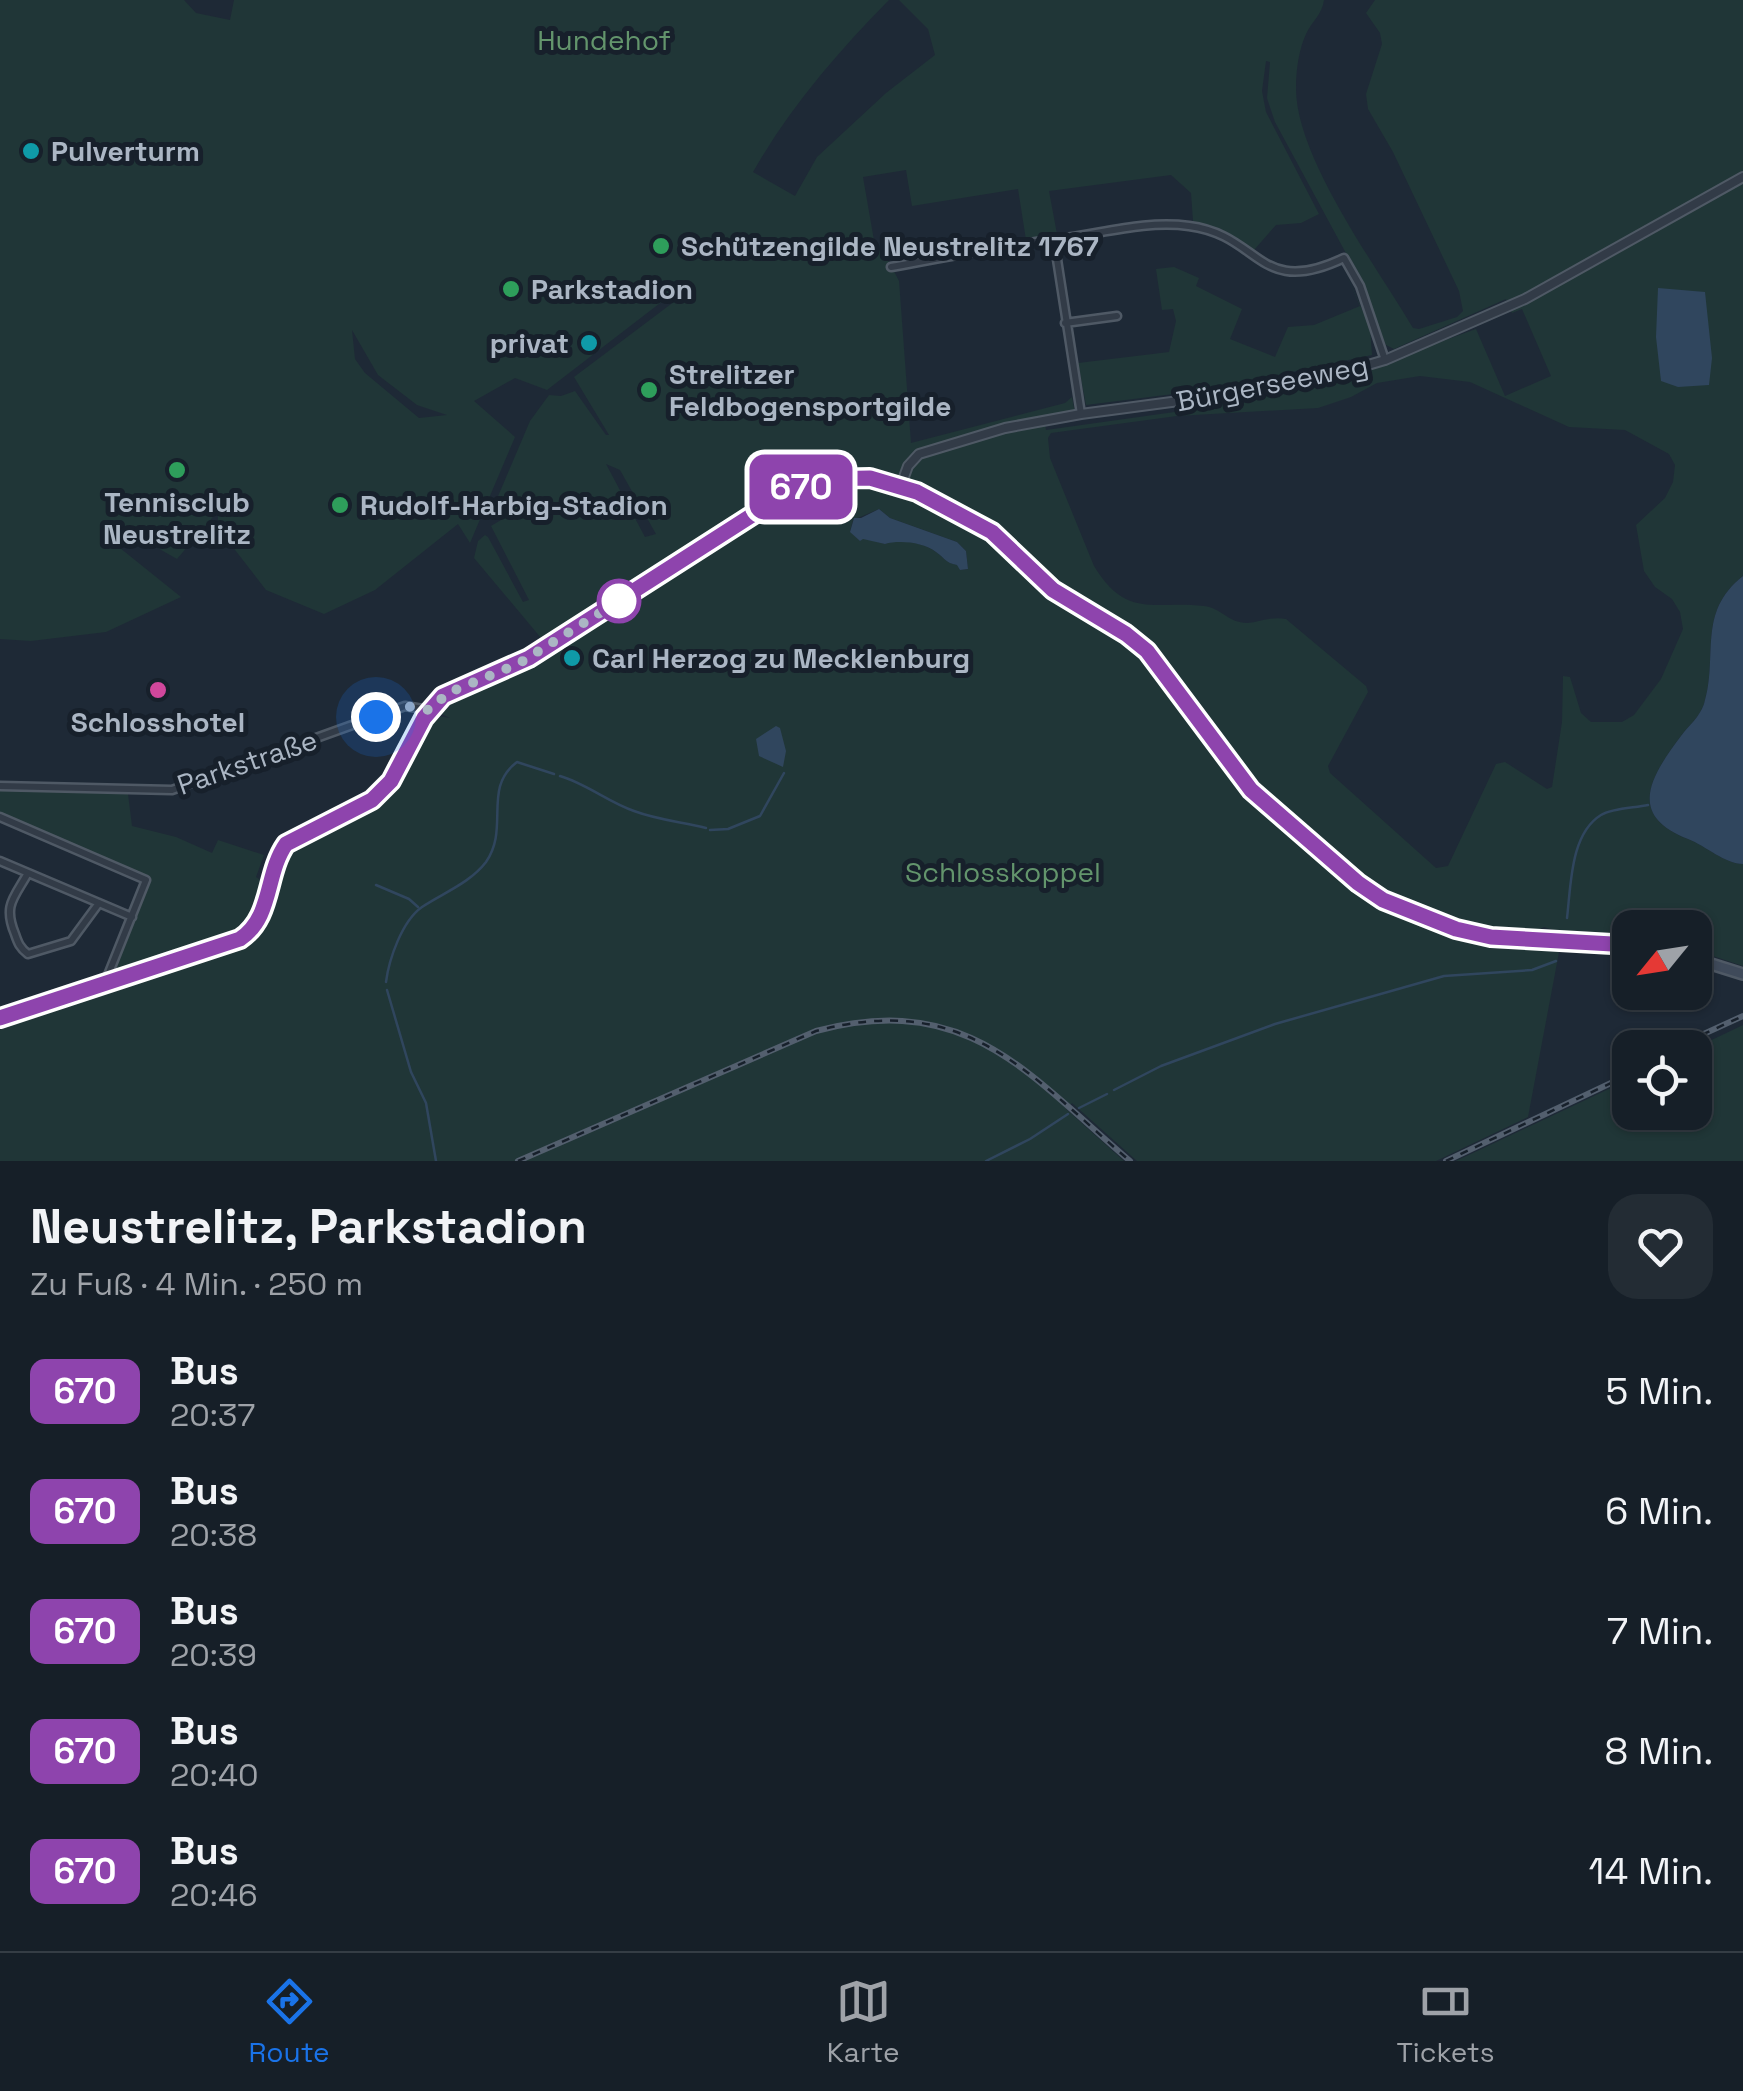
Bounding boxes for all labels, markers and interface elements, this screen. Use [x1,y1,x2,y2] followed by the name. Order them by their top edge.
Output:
[537,22,671,58] park label: Hundehof
[51,133,200,169] place label: Pulverturm
[20,140,42,162] marker: Pulverturm
[681,228,1099,264] place label: Schützengilde Neustrelitz 1767
[650,235,672,257] marker: Schützengilde Neustrelitz 1767
[531,271,693,307] place label: Parkstadion
[500,278,522,300] marker: Parkstadion
[490,325,569,361] place label: privat
[578,332,600,354] marker: privat
[1173,347,1371,419] street label: Bürgerseeweg
[669,356,951,424] place label: Strelitzer Feldbogensportgilde
[638,379,660,401] marker: Strelitzer Feldbogensportgilde
[744,454,858,520] line badge: 670
[166,459,188,481] marker: Tennisclub Neustrelitz
[769,465,833,509] text: 670
[103,484,251,552] place label: Tennisclub Neustrelitz
[360,487,668,523] place label: Rudolf-Harbig-Stadion
[329,494,351,516] marker: Rudolf-Harbig-Stadion
[598,580,640,622] unlabelled marker
[592,640,970,676] place label: Carl Herzog zu Mecklenburg
[561,647,583,669] marker: Carl Herzog zu Mecklenburg
[147,679,169,701] marker: Schlosshotel
[351,692,401,742] your location
[71,704,245,740] place label: Schlosshotel
[172,721,322,803] street label: Parkstraße
[905,854,1101,890] park label: Schlosskoppel
[1612,910,1712,1010] north arrow
[1612,910,1712,1130] map controls
[1612,1030,1712,1130] button: locate
[1608,1194,1713,1299] button: heart
[30,1196,587,1257] text: Neustrelitz, Parkstadion
[30,1264,363,1304] text: Zu Fuß · 4 Min. · 250 m
[170,1347,239,1395] text: Bus
[1605,1367,1713,1415] text: 5 Min.
[53,1369,117,1413] text: 670
[170,1395,255,1435] text: 20:37
[170,1467,239,1515] text: Bus
[1605,1487,1713,1535] text: 6 Min.
[53,1489,117,1533] text: 670
[170,1515,257,1555] text: 20:38
[170,1587,239,1635] text: Bus
[1607,1607,1713,1655] text: 7 Min.
[53,1609,117,1653] text: 670
[170,1635,257,1675] text: 20:39
[170,1707,239,1755] text: Bus
[1604,1727,1713,1775] text: 8 Min.
[53,1729,117,1773] text: 670
[170,1755,258,1795] text: 20:40
[170,1827,239,1875] text: Bus
[1589,1847,1713,1895] text: 14 Min.
[53,1849,117,1893] text: 670
[170,1875,258,1915] text: 20:46
[249,1974,330,2070] tab: Route
[827,1974,899,2070] tab: Karte
[1397,1974,1494,2070] tab: Tickets

